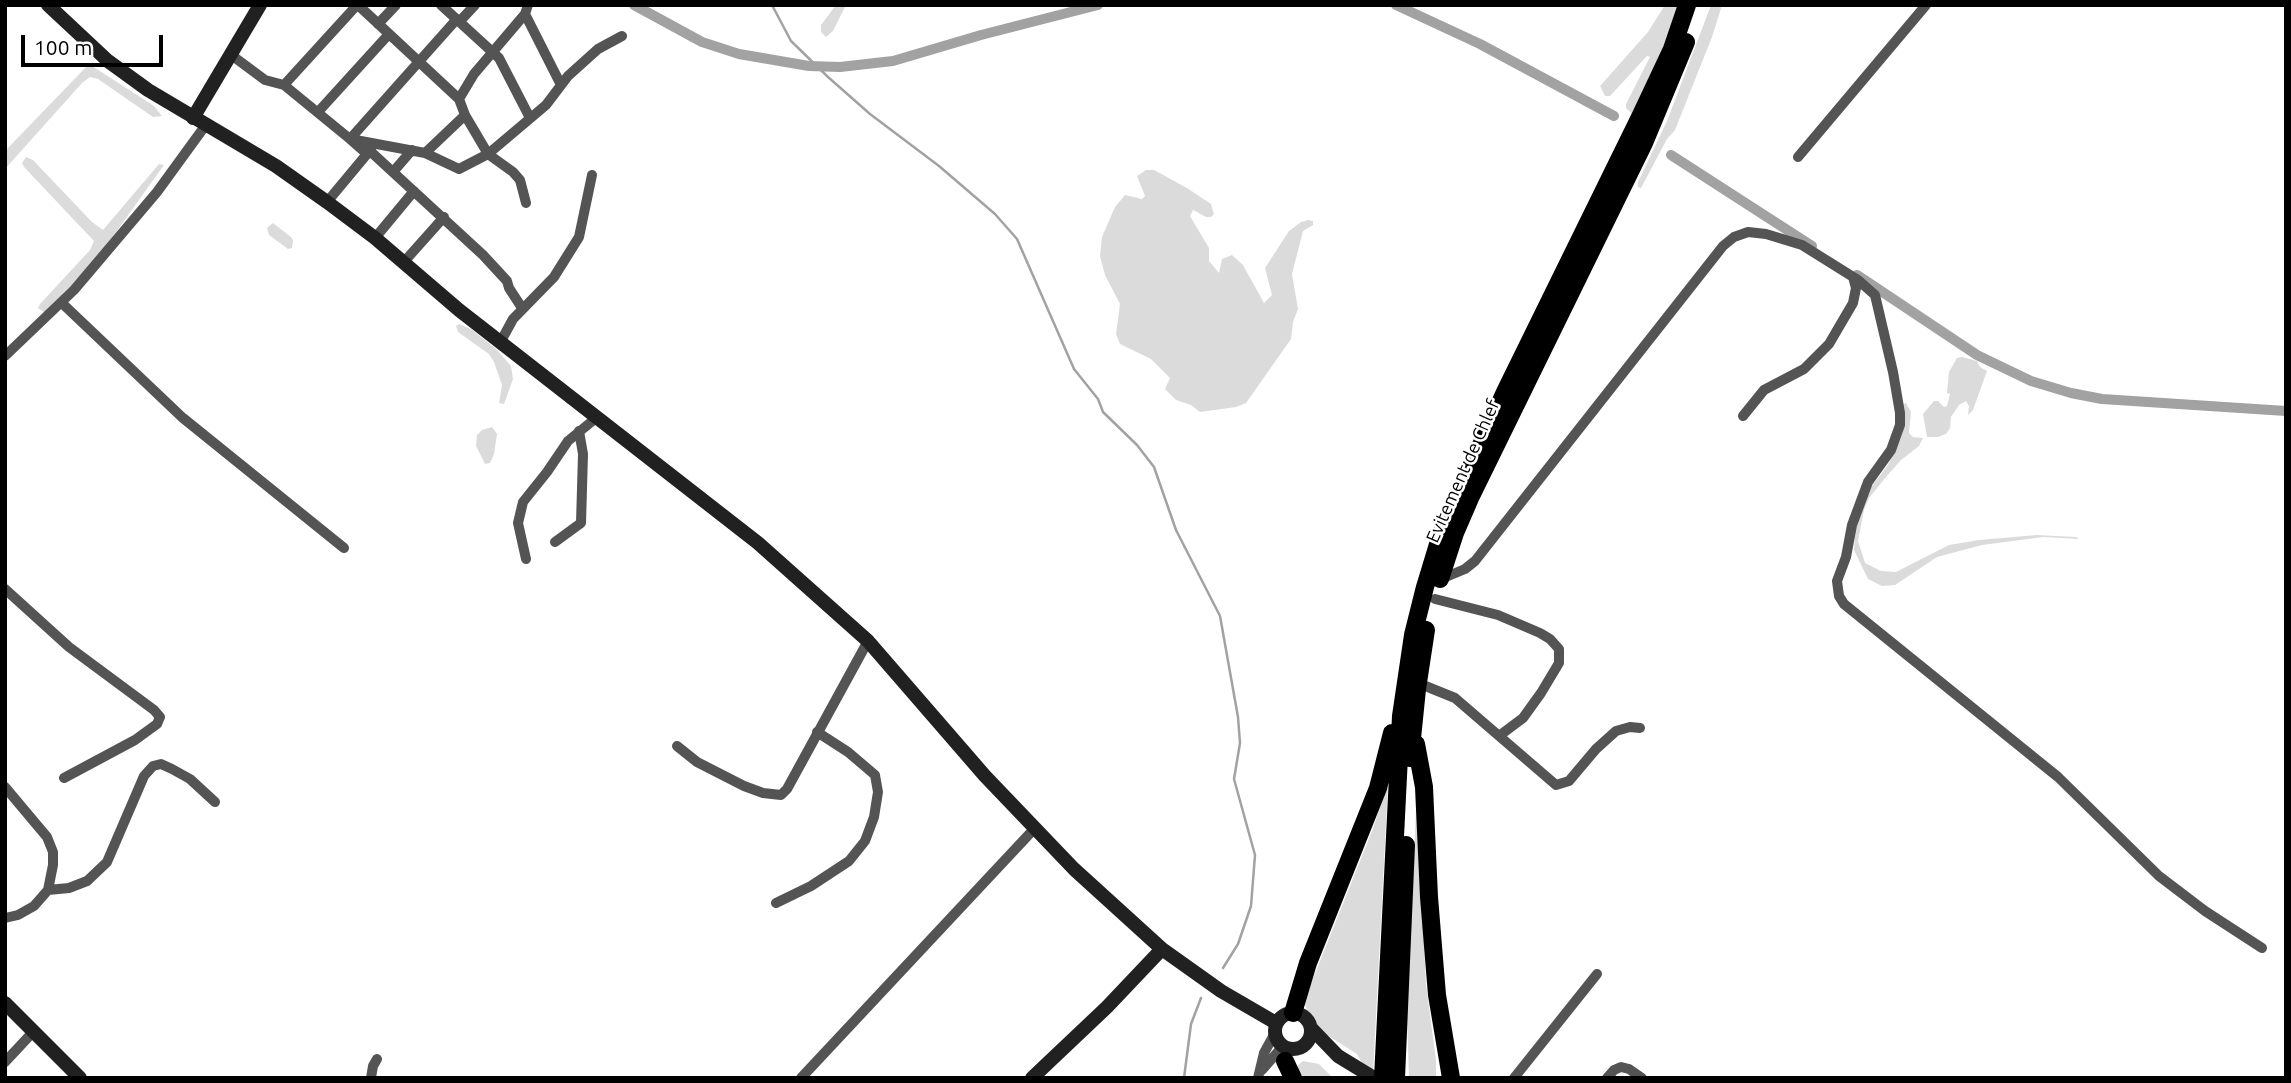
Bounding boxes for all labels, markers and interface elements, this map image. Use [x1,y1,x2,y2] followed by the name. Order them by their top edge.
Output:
[24,21,166,65] scale bar
[34,35,92,59] text: 100 m
[1422,396,1504,546] street label: Evitement de Chlef

